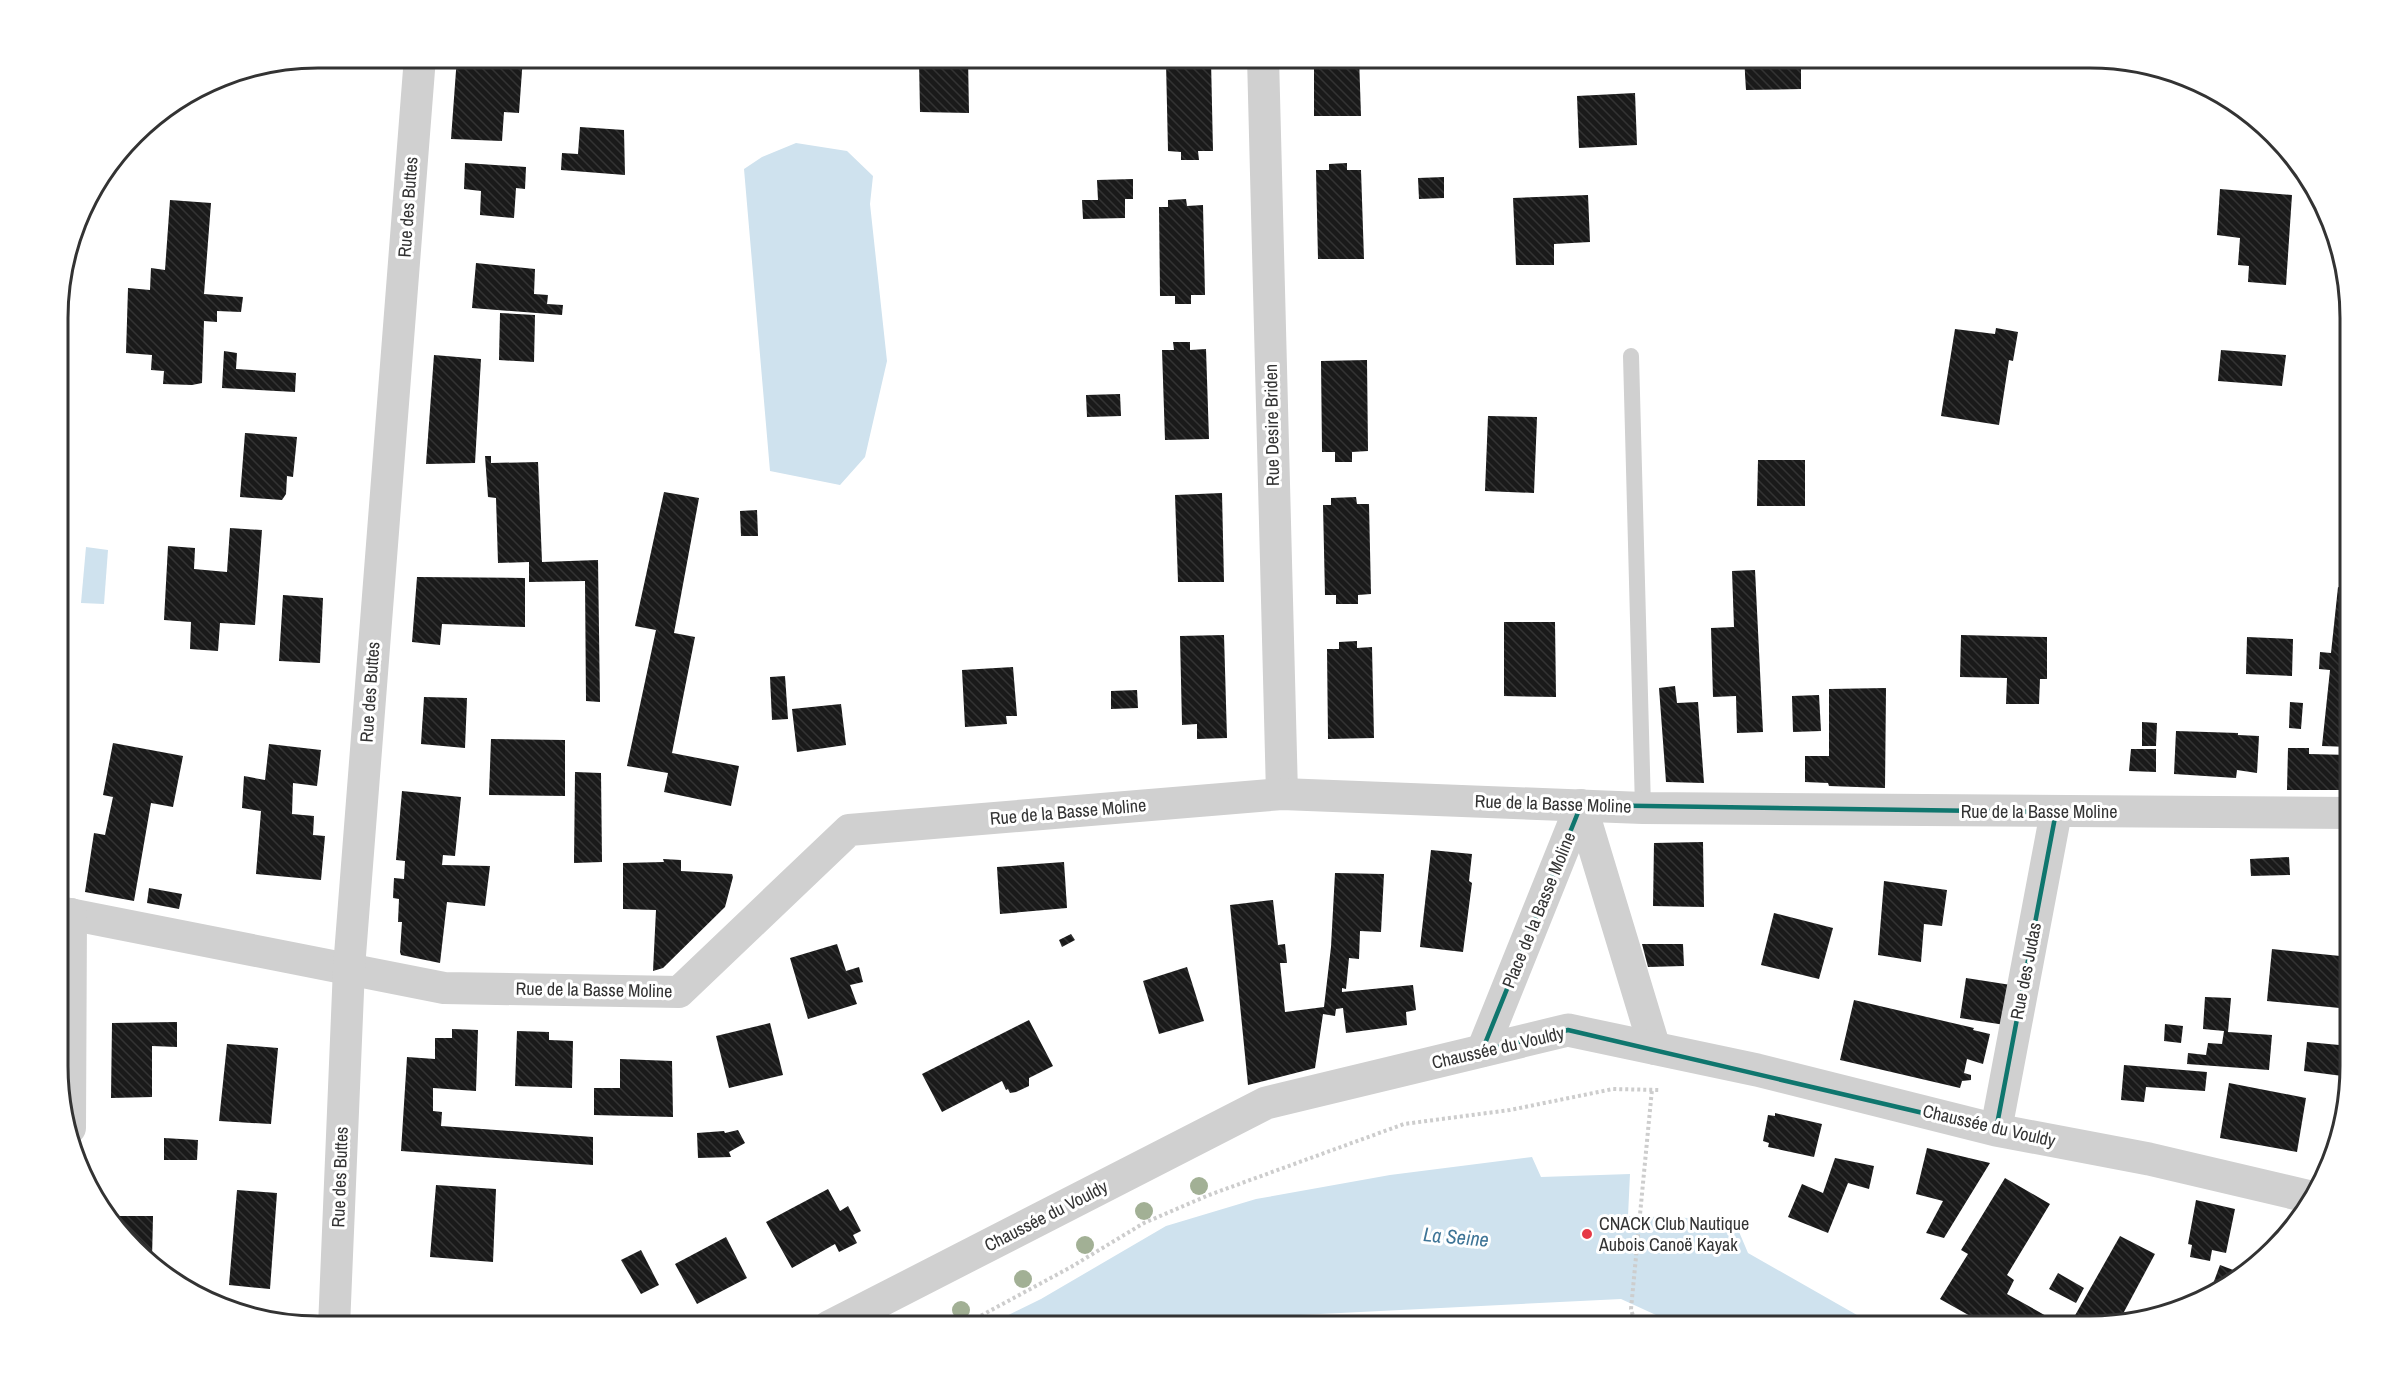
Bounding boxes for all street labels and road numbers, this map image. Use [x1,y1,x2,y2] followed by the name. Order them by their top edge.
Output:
[392,156,423,258] street label: Rue des Buttes
[1258,364,1285,486] street label: Rue Desire Briden
[354,641,385,743] street label: Rue des Buttes
[1474,788,1632,819] street label: Rue de la Basse Moline
[989,792,1147,831] street label: Rue de la Basse Moline
[1961,799,2117,824] street label: Rue de la Basse Moline
[1496,828,1581,992] street label: Place de la Basse Moline
[2004,920,2047,1022] street label: Rue des Judas
[515,976,673,1003] street label: Rue de la Basse Moline
[1429,1020,1567,1075] street label: Chaussée du Vouldy
[1920,1098,2058,1153] street label: Chaussée du Vouldy
[325,1126,354,1228] street label: Rue des Buttes
[980,1173,1112,1257] street label: Chaussée du Vouldy

